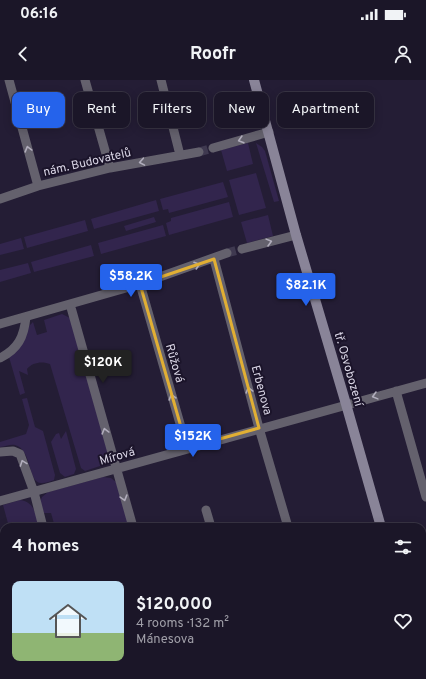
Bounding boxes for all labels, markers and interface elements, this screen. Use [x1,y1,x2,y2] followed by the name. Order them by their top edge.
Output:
[20,5,58,24] text: 06:16
[12,43,34,65] icon: back
[190,43,236,66] text: Roofr
[392,43,414,65] icon: person
[12,92,65,128] chip: Buy
[73,92,130,128] chip: Rent
[138,92,206,128] chip: Filters
[214,92,269,128] chip: New
[277,92,374,128] chip: Apartment
[238,135,245,144] one-way arrow
[24,145,33,152] one-way arrow
[42,145,133,181] street label: nám. Budovatelů
[139,157,145,166] one-way arrow
[266,238,272,246] one-way arrow
[193,261,200,269] one-way arrow
[98,264,164,298] pin: $58.2K
[109,269,153,285] text: $58.2K
[273,273,339,307] pin: $82.1K
[285,278,327,294] text: $82.1K
[330,330,367,409] street label: tř. Osvobození
[161,342,187,385] street label: Růžová
[75,350,131,384] pin: $120K
[84,355,122,371] text: $120K
[247,364,275,417] street label: Erbenova
[245,387,254,394] one-way arrow
[372,392,378,400] one-way arrow
[168,394,177,401] one-way arrow
[165,424,221,458] pin: $152K
[101,428,110,435] one-way arrow
[174,429,212,445] text: $152K
[98,444,137,470] street label: Mírová
[20,460,28,467] one-way arrow
[119,494,128,501] one-way arrow
[12,536,79,558] text: 4 homes
[392,536,414,558] icon: filters
[136,594,213,616] text: $120,000
[44,597,92,645] icon: home
[392,610,414,632] icon: heart
[136,616,229,632] text: 4 rooms · 132 m²
[136,632,194,648] text: Mánesova

